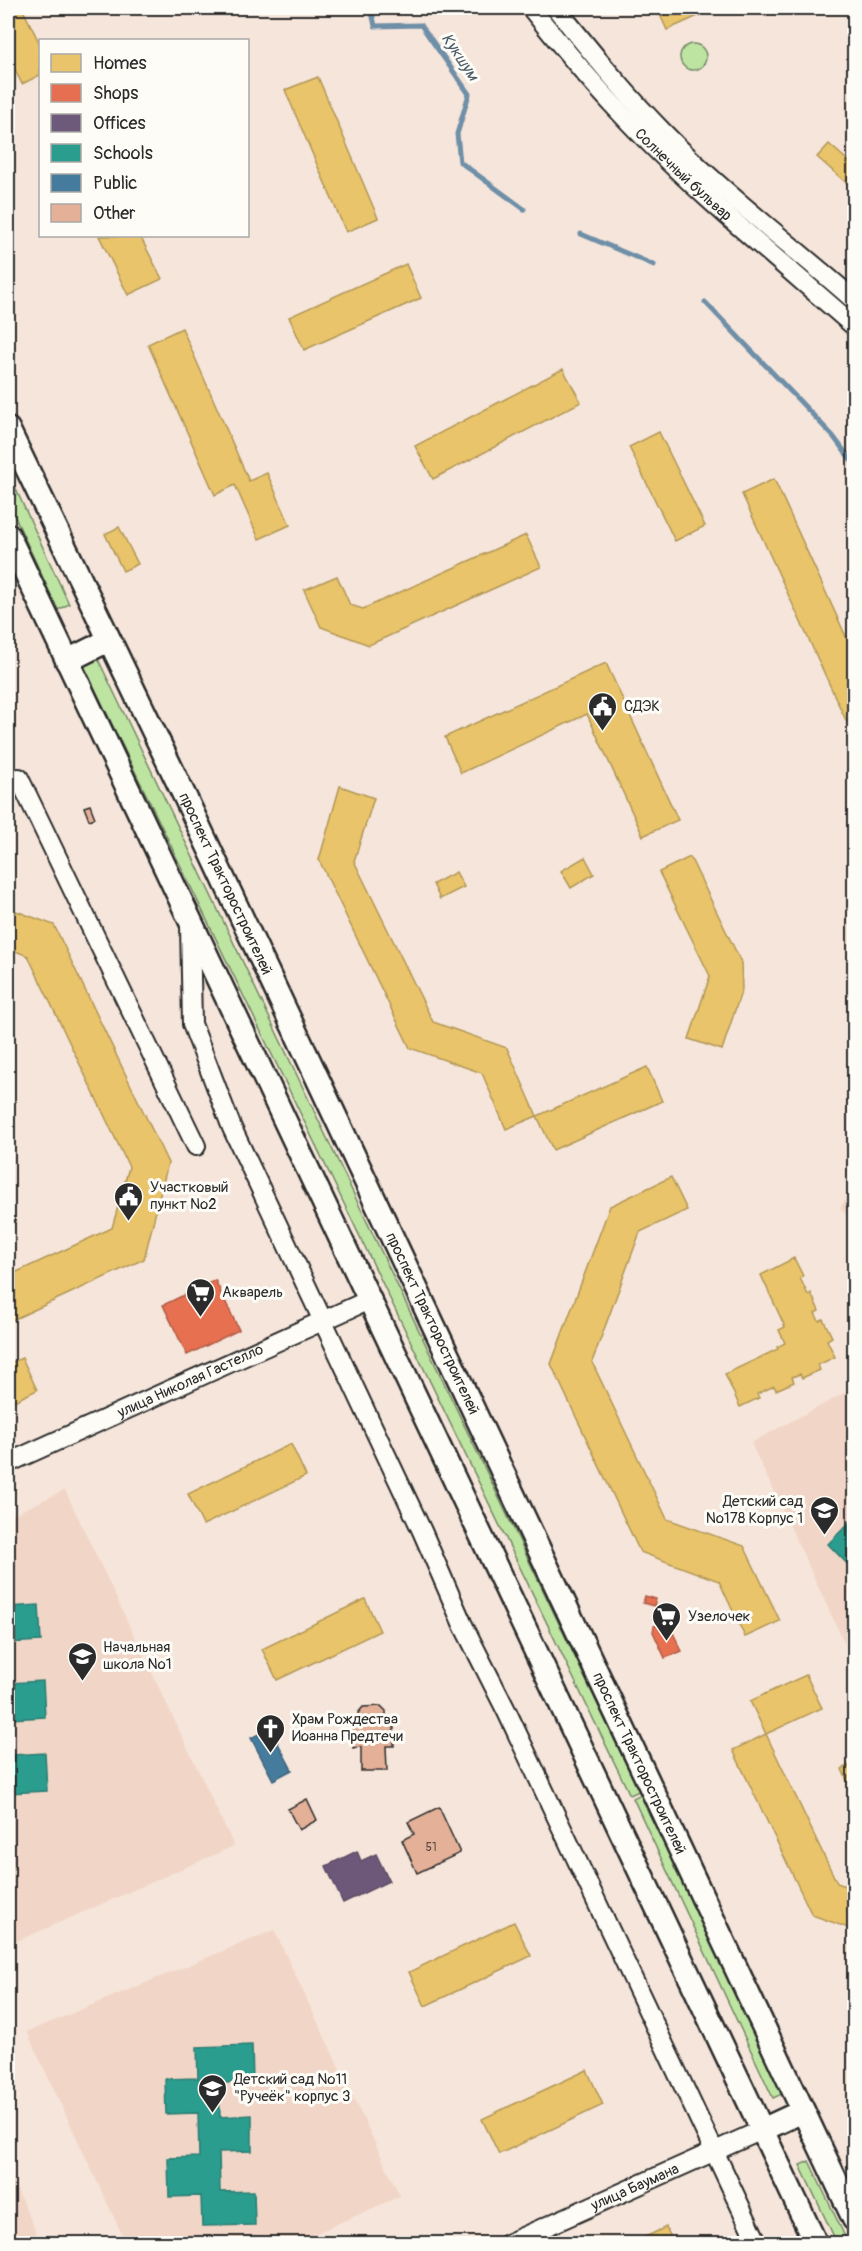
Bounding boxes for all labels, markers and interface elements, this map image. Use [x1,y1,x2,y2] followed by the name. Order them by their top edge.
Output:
[437,29,484,86] water label: Кукшум
[39,39,249,237] legend
[93,52,146,75] text: Homes
[93,82,138,105] text: Shops
[93,112,145,135] text: Offices
[631,124,736,225] street label: Солнечный бульвар
[93,142,153,165] text: Schools
[93,172,137,195] text: Public
[93,202,136,225] text: Other
[587,690,619,732] public building icon: СДЭК
[624,697,660,716] place label: СДЭК
[175,789,277,978] street label: проспект Тракторостроителей
[150,1178,228,1214] place label: Участковый пункт №2
[113,1180,145,1222] public building icon: Участковый пункт №2
[382,1229,484,1417] street label: проспект Тракторостроителей
[185,1276,217,1318] supermarket icon: Акварель
[222,1283,283,1302] place label: Акварель
[113,1339,266,1422] street label: улица Николая Гастелло
[706,1492,803,1528] place label: Детский сад №178 Корпус 1
[808,1494,840,1536] school or university icon: Детский сад №178 Корпус 1
[651,1600,683,1642] supermarket icon: Узелочек
[688,1607,751,1626] place label: Узелочек
[103,1638,172,1674] place label: Начальная школа №1
[66,1640,98,1682] school or university icon: Начальная школа №1
[589,1669,690,1857] street label: проспект Тракторостроителей
[292,1710,403,1746] place label: Храм Рождества Иоанна Предтечи
[255,1712,287,1754] church icon: Храм Рождества Иоанна Предтечи
[425,1840,437,1855] house number: 51
[233,2070,350,2106] place label: Детский сад №11 "Ручеёк" корпус 3
[197,2072,229,2114] school or university icon: Детский сад №11 "Ручеёк" корпус 3
[587,2159,682,2215] street label: улица Баумана

